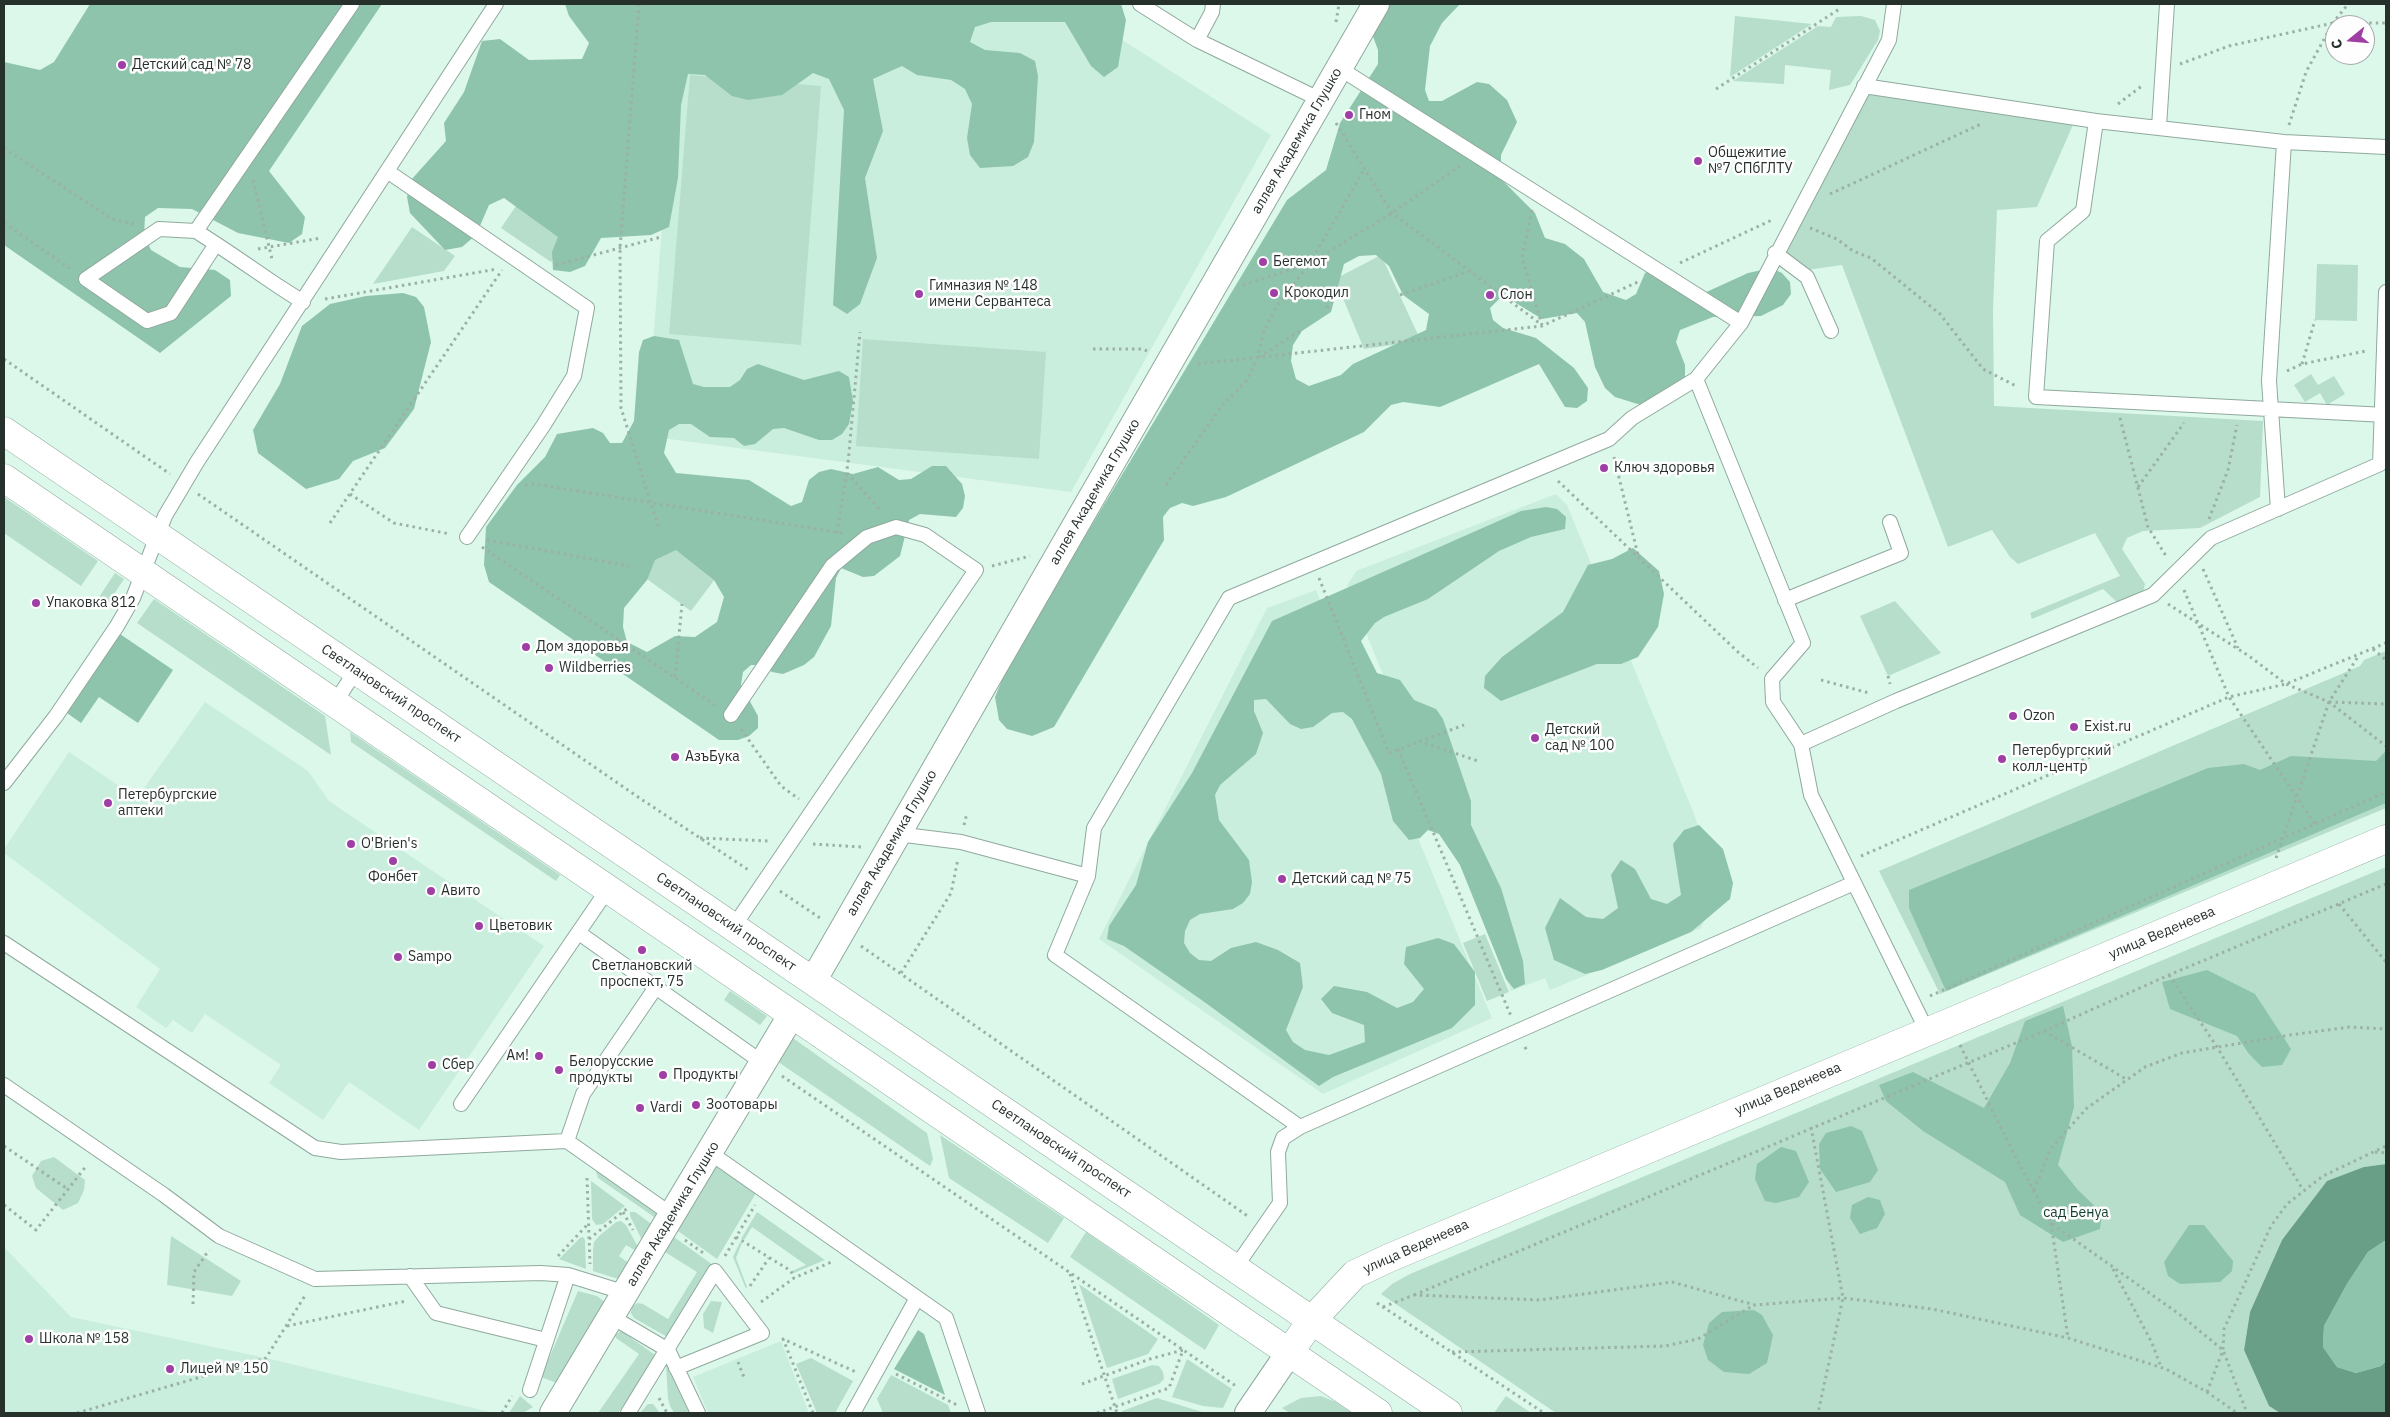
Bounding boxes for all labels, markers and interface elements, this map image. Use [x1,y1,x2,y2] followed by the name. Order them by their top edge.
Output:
[2325,15,2375,65] north arrow
[2327,37,2347,51] text: С
[132,57,252,73] place label: Детский сад № 78
[116,59,128,71] marker: Детский сад № 78
[1248,65,1346,217] street label: аллея Академика Глушко
[1359,107,1391,123] place label: Гном
[1343,109,1355,121] marker: Гном
[1708,145,1793,178] place label: Общежитие №7 СПбГЛТУ
[1692,155,1704,167] marker: Общежитие №7 СПбГЛТУ
[1273,254,1327,270] place label: Бегемот
[1257,256,1269,268] marker: Бегемот
[929,278,1051,310] place label: Гимназия № 148 имени Сервантеса
[1284,285,1349,301] place label: Крокодил
[1268,287,1280,299] marker: Крокодил
[1500,287,1533,303] place label: Слон
[913,288,925,300] marker: Гимназия № 148 имени Сервантеса
[1484,289,1496,301] marker: Слон
[1046,416,1144,568] street label: аллея Академика Глушко
[1614,460,1715,476] place label: Ключ здоровья
[1598,462,1610,474] marker: Ключ здоровья
[46,595,136,611] place label: Упаковка 812
[30,597,42,609] marker: Упаковка 812
[536,639,629,655] place label: Дом здоровья
[318,641,464,747] street label: Светлановский проспект
[520,641,532,653] marker: Дом здоровья
[559,660,631,676] place label: Wildberries
[543,662,555,674] marker: Wildberries
[2023,708,2055,724] place label: Ozon
[2007,710,2019,722] marker: Ozon
[2084,719,2131,735] place label: Exist.ru
[2068,721,2080,733] marker: Exist.ru
[1545,722,1614,754] place label: Детский сад № 100
[1529,732,1541,744] marker: Детский сад № 100
[2012,743,2111,776] place label: Петербургский колл-центр
[685,749,740,765] place label: АзъБука
[669,751,681,763] marker: АзъБука
[1996,753,2008,765] marker: Петербургский колл-центр
[843,767,941,919] street label: аллея Академика Глушко
[118,787,217,820] place label: Петербургские аптеки
[102,797,114,809] marker: Петербургские аптеки
[361,836,418,852] place label: O'Brien's
[345,838,357,850] marker: O'Brien's
[387,855,399,867] marker: Фонбет
[368,869,418,885] place label: Фонбет
[653,869,799,975] street label: Светлановский проспект
[1292,871,1412,887] place label: Детский сад № 75
[1276,873,1288,885] marker: Детский сад № 75
[441,883,480,899] place label: Авито
[425,885,437,897] marker: Авито
[2106,903,2218,963] street label: улица Веденеева
[489,918,553,934] place label: Цветовик
[473,920,485,932] marker: Цветовик
[636,944,648,956] marker: Светлановский проспект, 75
[408,949,452,965] place label: Sampo
[392,951,404,963] marker: Sampo
[592,958,692,990] place label: Светлановский проспект, 75
[506,1048,529,1064] place label: Ам!
[533,1050,545,1062] marker: Ам!
[569,1054,654,1086] place label: Белорусские продукты
[442,1057,474,1073] place label: Сбер
[426,1059,438,1071] marker: Сбер
[1732,1059,1844,1119] street label: улица Веденеева
[553,1064,565,1076] marker: Белорусские продукты
[673,1067,738,1083] place label: Продукты
[657,1069,669,1081] marker: Продукты
[988,1096,1134,1202] street label: Светлановский проспект
[706,1097,778,1113] place label: Зоотовары
[690,1099,702,1111] marker: Зоотовары
[650,1100,682,1116] place label: Vardi
[634,1102,646,1114] marker: Vardi
[623,1139,723,1289] street label: аллея Академика Глушко
[2043,1205,2109,1221] park label: сад Бенуа
[1361,1216,1471,1278] street label: улица Веденеева
[39,1331,129,1347] place label: Школа № 158
[23,1333,35,1345] marker: Школа № 158
[180,1361,268,1377] place label: Лицей № 150
[164,1363,176,1375] marker: Лицей № 150

